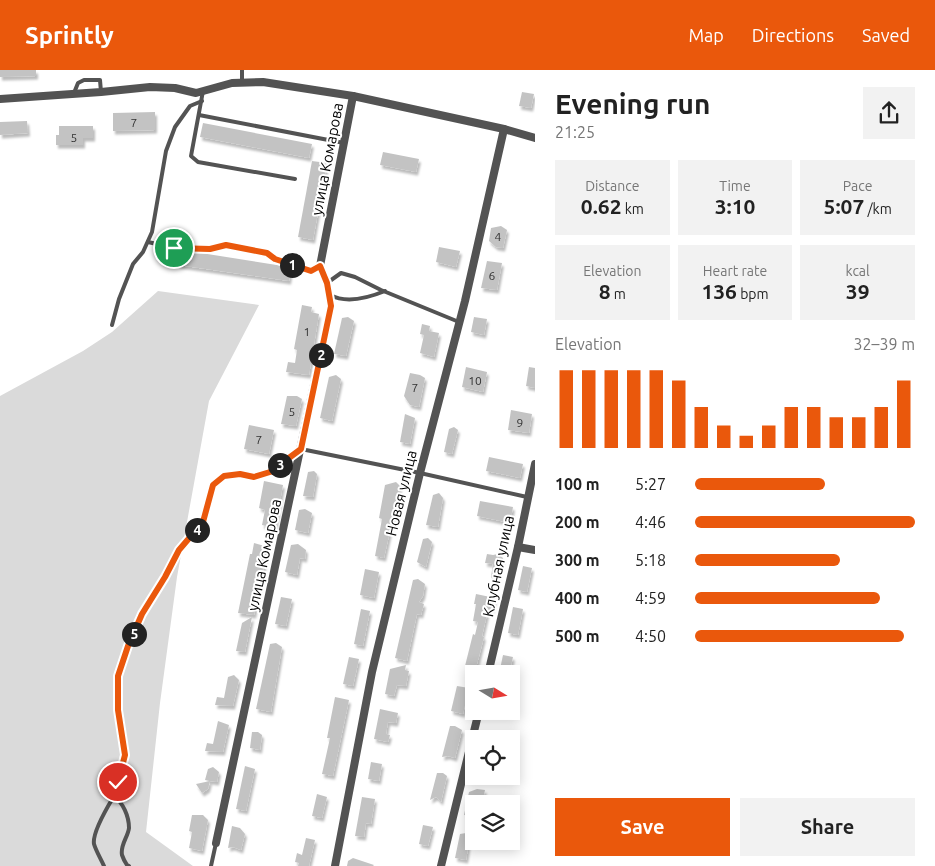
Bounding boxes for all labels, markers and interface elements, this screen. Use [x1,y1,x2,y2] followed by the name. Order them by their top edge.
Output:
[25,22,114,49] text: Sprintly
[688,25,724,45] text: Map
[752,25,834,45] text: Directions
[862,25,910,45] text: Saved
[863,87,915,139] button: share
[555,88,710,119] text: Evening run
[308,101,346,217] street label: улица Комарова
[131,116,137,129] house number: 7
[555,123,595,141] text: 21:25
[71,131,77,144] house number: 5
[585,178,639,194] text: Distance
[719,178,751,194] text: Time
[843,178,872,194] text: Pace
[581,194,622,218] text: 0.62
[715,194,755,218] text: 3:10
[824,194,864,218] text: 5:07
[622,201,644,217] text: km
[864,201,892,217] text: /km
[153,227,195,269] pin
[495,230,502,243] house number: 4
[160,234,188,262] icon: arrive
[280,252,304,278] pin: 1
[289,257,296,273] text: 1
[583,263,642,279] text: Elevation
[703,263,767,279] text: Heart rate
[846,263,870,279] text: kcal
[489,269,496,282] house number: 6
[599,279,611,303] text: 8
[701,279,737,303] text: 136
[846,279,870,303] text: 39
[611,286,626,302] text: m
[737,286,769,302] text: bpm
[304,325,310,338] house number: 1
[555,335,622,353] text: Elevation
[853,335,915,353] text: 32–39 m
[308,342,334,368] pin: 2
[318,347,325,363] text: 2
[468,374,482,387] house number: 10
[412,381,418,394] house number: 7
[289,405,295,418] house number: 5
[517,416,523,429] house number: 9
[256,433,262,446] house number: 7
[382,448,420,538] street label: Новая улица
[268,452,292,478] pin: 3
[277,457,284,473] text: 3
[555,475,600,493] text: 100 m
[635,475,666,493] text: 5:27
[244,497,284,613] street label: улица Комарова
[555,513,600,531] text: 200 m
[635,513,666,531] text: 4:46
[479,514,517,618] street label: Клубная улица
[184,518,210,542] pin: 4
[194,522,201,538] text: 4
[555,551,600,569] text: 300 m
[635,551,666,569] text: 5:18
[555,589,600,607] text: 400 m
[635,589,666,607] text: 4:59
[122,622,146,646] pin: 5
[131,626,138,642] text: 5
[555,627,600,645] text: 500 m
[635,627,666,645] text: 4:50
[465,665,520,720] north arrow
[465,665,520,850] map controls
[465,730,520,785] button: locate
[97,761,139,803] pin
[104,768,132,796] icon: check
[465,795,520,850] button: layers
[555,798,730,856] button: Save
[740,798,915,856] button: Share

